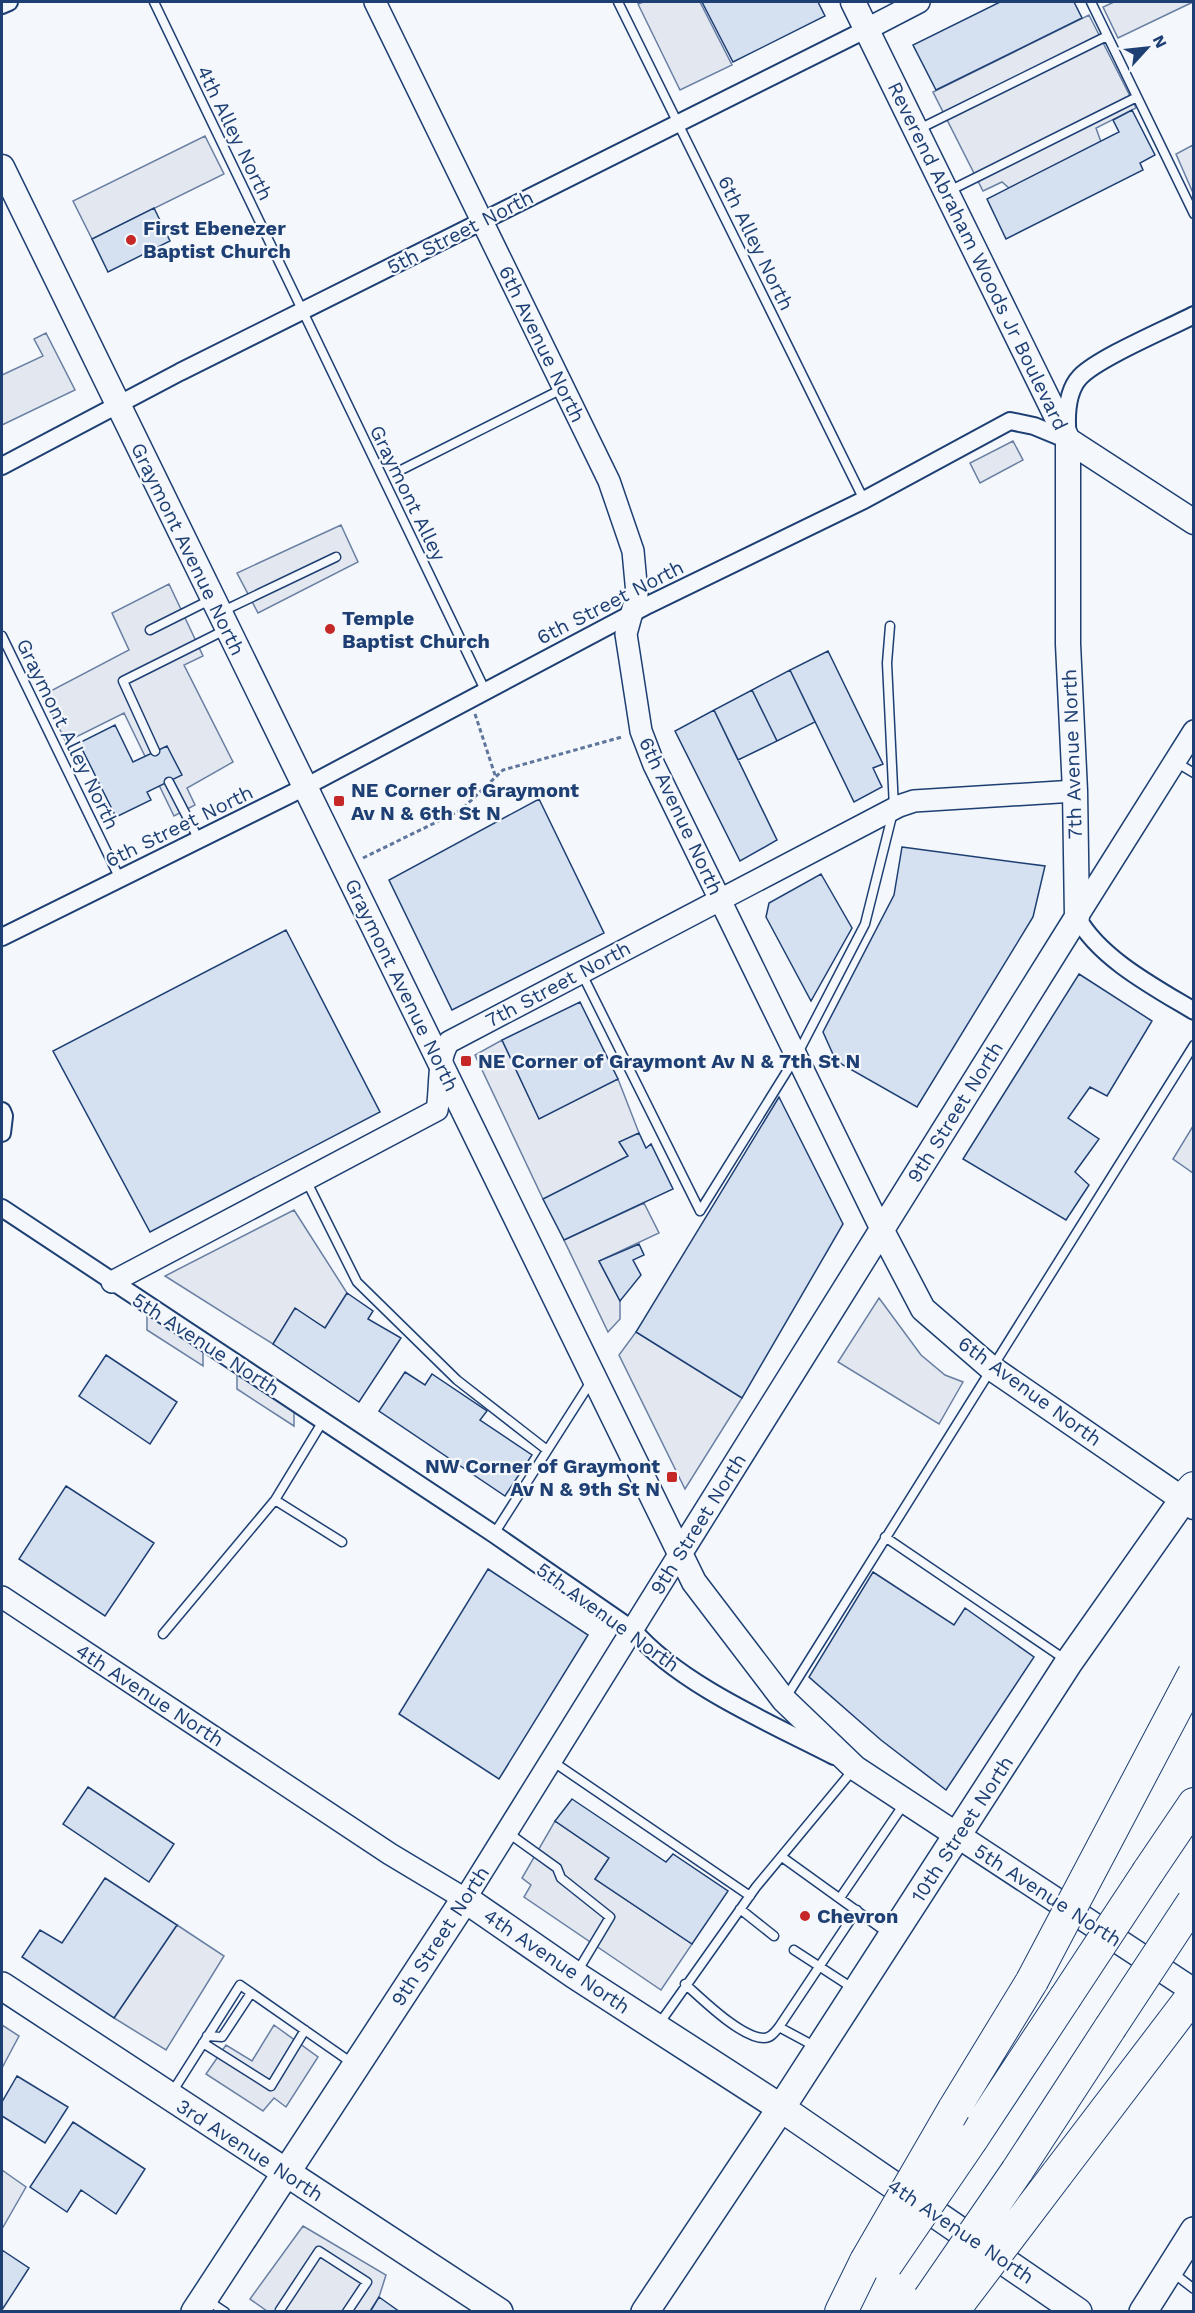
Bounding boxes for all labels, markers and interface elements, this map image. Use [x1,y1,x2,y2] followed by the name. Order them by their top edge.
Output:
[1117,18,1177,78] north arrow
[1149,32,1171,51] text: N
[192,62,278,204] street label: 4th Alley North
[883,78,1073,434] street label: Reverend Abraham Woods Jr Boulevard
[713,172,799,314] street label: 6th Alley North
[383,185,537,279] street label: 5th Street North
[143,216,291,263] place label: First Ebenezer Baptist Church
[124,233,138,247] marker: First Ebenezer Baptist Church
[494,262,590,426] street label: 6th Avenue North
[365,421,452,565] street label: Graymont Alley
[126,439,250,659] street label: Graymont Avenue North
[533,555,687,649] street label: 6th Street North
[342,606,490,653] place label: Temple Baptist Church
[323,622,337,636] marker: Temple Baptist Church
[11,635,125,833] street label: Graymont Alley North
[1057,668,1087,840] street label: 7th Avenue North
[634,733,728,899] street label: 6th Avenue North
[351,778,579,825] place label: NE Corner of Graymont Av N & 6th St N
[101,780,257,872] street label: 6th Street North
[332,794,346,808] marker: NE Corner of Graymont Av N & 6th St N
[340,875,464,1095] street label: Graymont Avenue North
[481,936,635,1032] street label: 7th Street North
[902,1037,1008,1187] street label: 9th Street North
[478,1049,860,1073] place label: NE Corner of Graymont Av N & 7th St N
[459,1054,473,1068] marker: NE Corner of Graymont Av N & 7th St N
[128,1287,284,1401] street label: 5th Avenue North
[954,1331,1106,1451] street label: 6th Avenue North
[645,1449,751,1599] street label: 9th Street North
[425,1454,660,1501] place label: NW Corner of Graymont Av N & 9th St N
[665,1470,679,1484] marker: NW Corner of Graymont Av N & 9th St N
[532,1557,684,1677] street label: 5th Avenue North
[72,1638,228,1752] street label: 4th Avenue North
[906,1751,1018,1907] street label: 10th Street North
[970,1838,1126,1952] street label: 5th Avenue North
[386,1862,494,2010] street label: 9th Street North
[479,1903,635,2019] street label: 4th Avenue North
[817,1904,898,1928] place label: Chevron
[798,1909,812,1923] marker: Chevron
[172,2094,328,2206] street label: 3rd Avenue North
[883,2173,1039,2289] street label: 4th Avenue North

